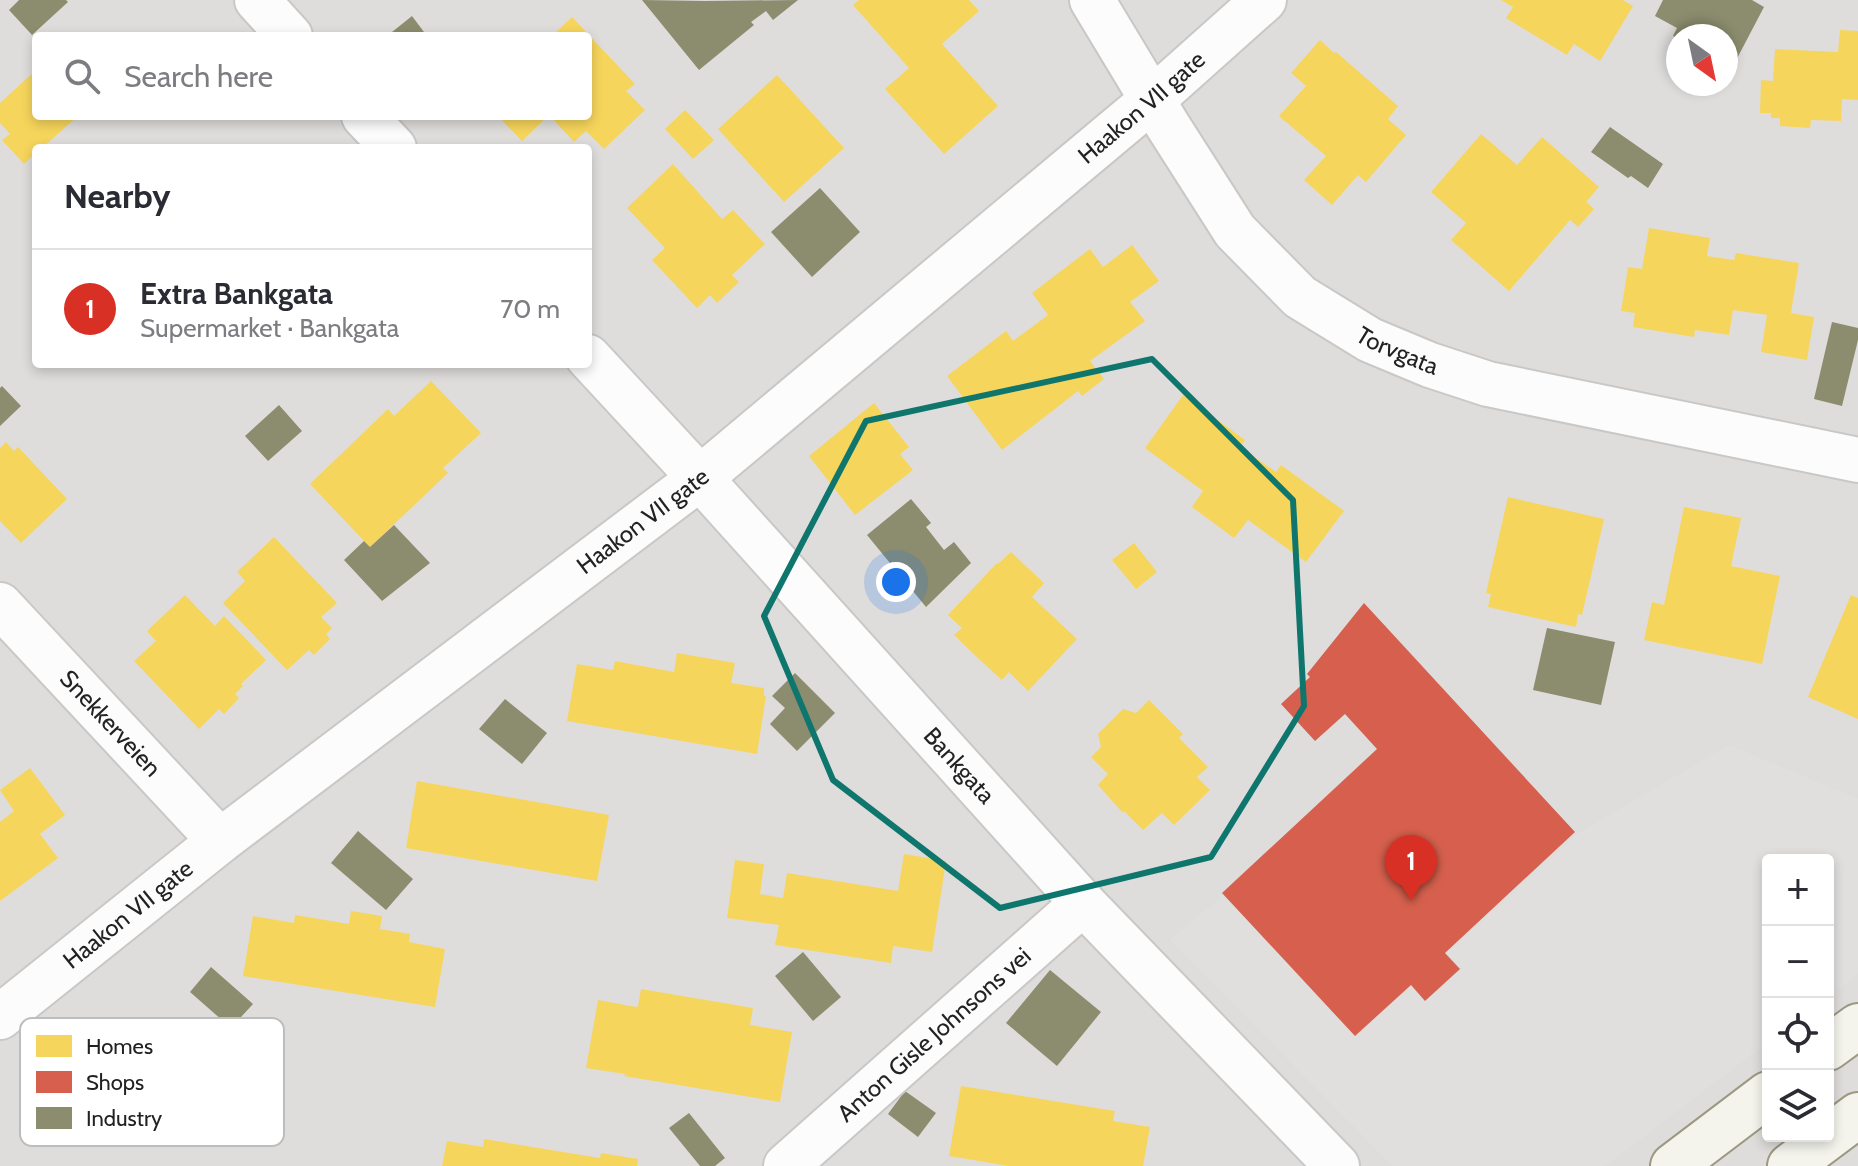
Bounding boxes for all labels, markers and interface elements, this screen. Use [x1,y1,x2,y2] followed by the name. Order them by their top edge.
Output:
[1666,24,1738,96] north arrow
[32,32,592,120] search box
[1072,45,1211,169] street label: Haakon VII gate
[60,54,104,98] icon: search
[124,58,273,95] text: Search here
[64,175,171,217] text: Nearby
[140,275,333,312] text: Extra Bankgata
[85,293,95,325] text: 1
[500,293,560,325] text: 70 m
[140,312,399,344] text: Supermarket · Bankgata
[1351,320,1442,381] street label: Torvgata
[571,462,715,580] street label: Haakon VII gate
[876,562,916,602] your location
[54,664,168,782] street label: Snekkerveien
[918,721,1002,810] street label: Bankgata
[1385,835,1437,901] pin: 1
[57,854,198,975] street label: Haakon VII gate
[1762,854,1834,1142] map controls
[1762,854,1834,926] button: +
[1762,926,1834,998] button: −
[831,941,1037,1128] street label: Anton Gisle Johnsons vei
[1762,998,1834,1070] button: locate
[20,1018,284,1146] legend
[86,1033,153,1060] text: Homes
[86,1069,144,1096] text: Shops
[1762,1070,1834,1142] button: layers
[86,1105,162,1132] text: Industry

